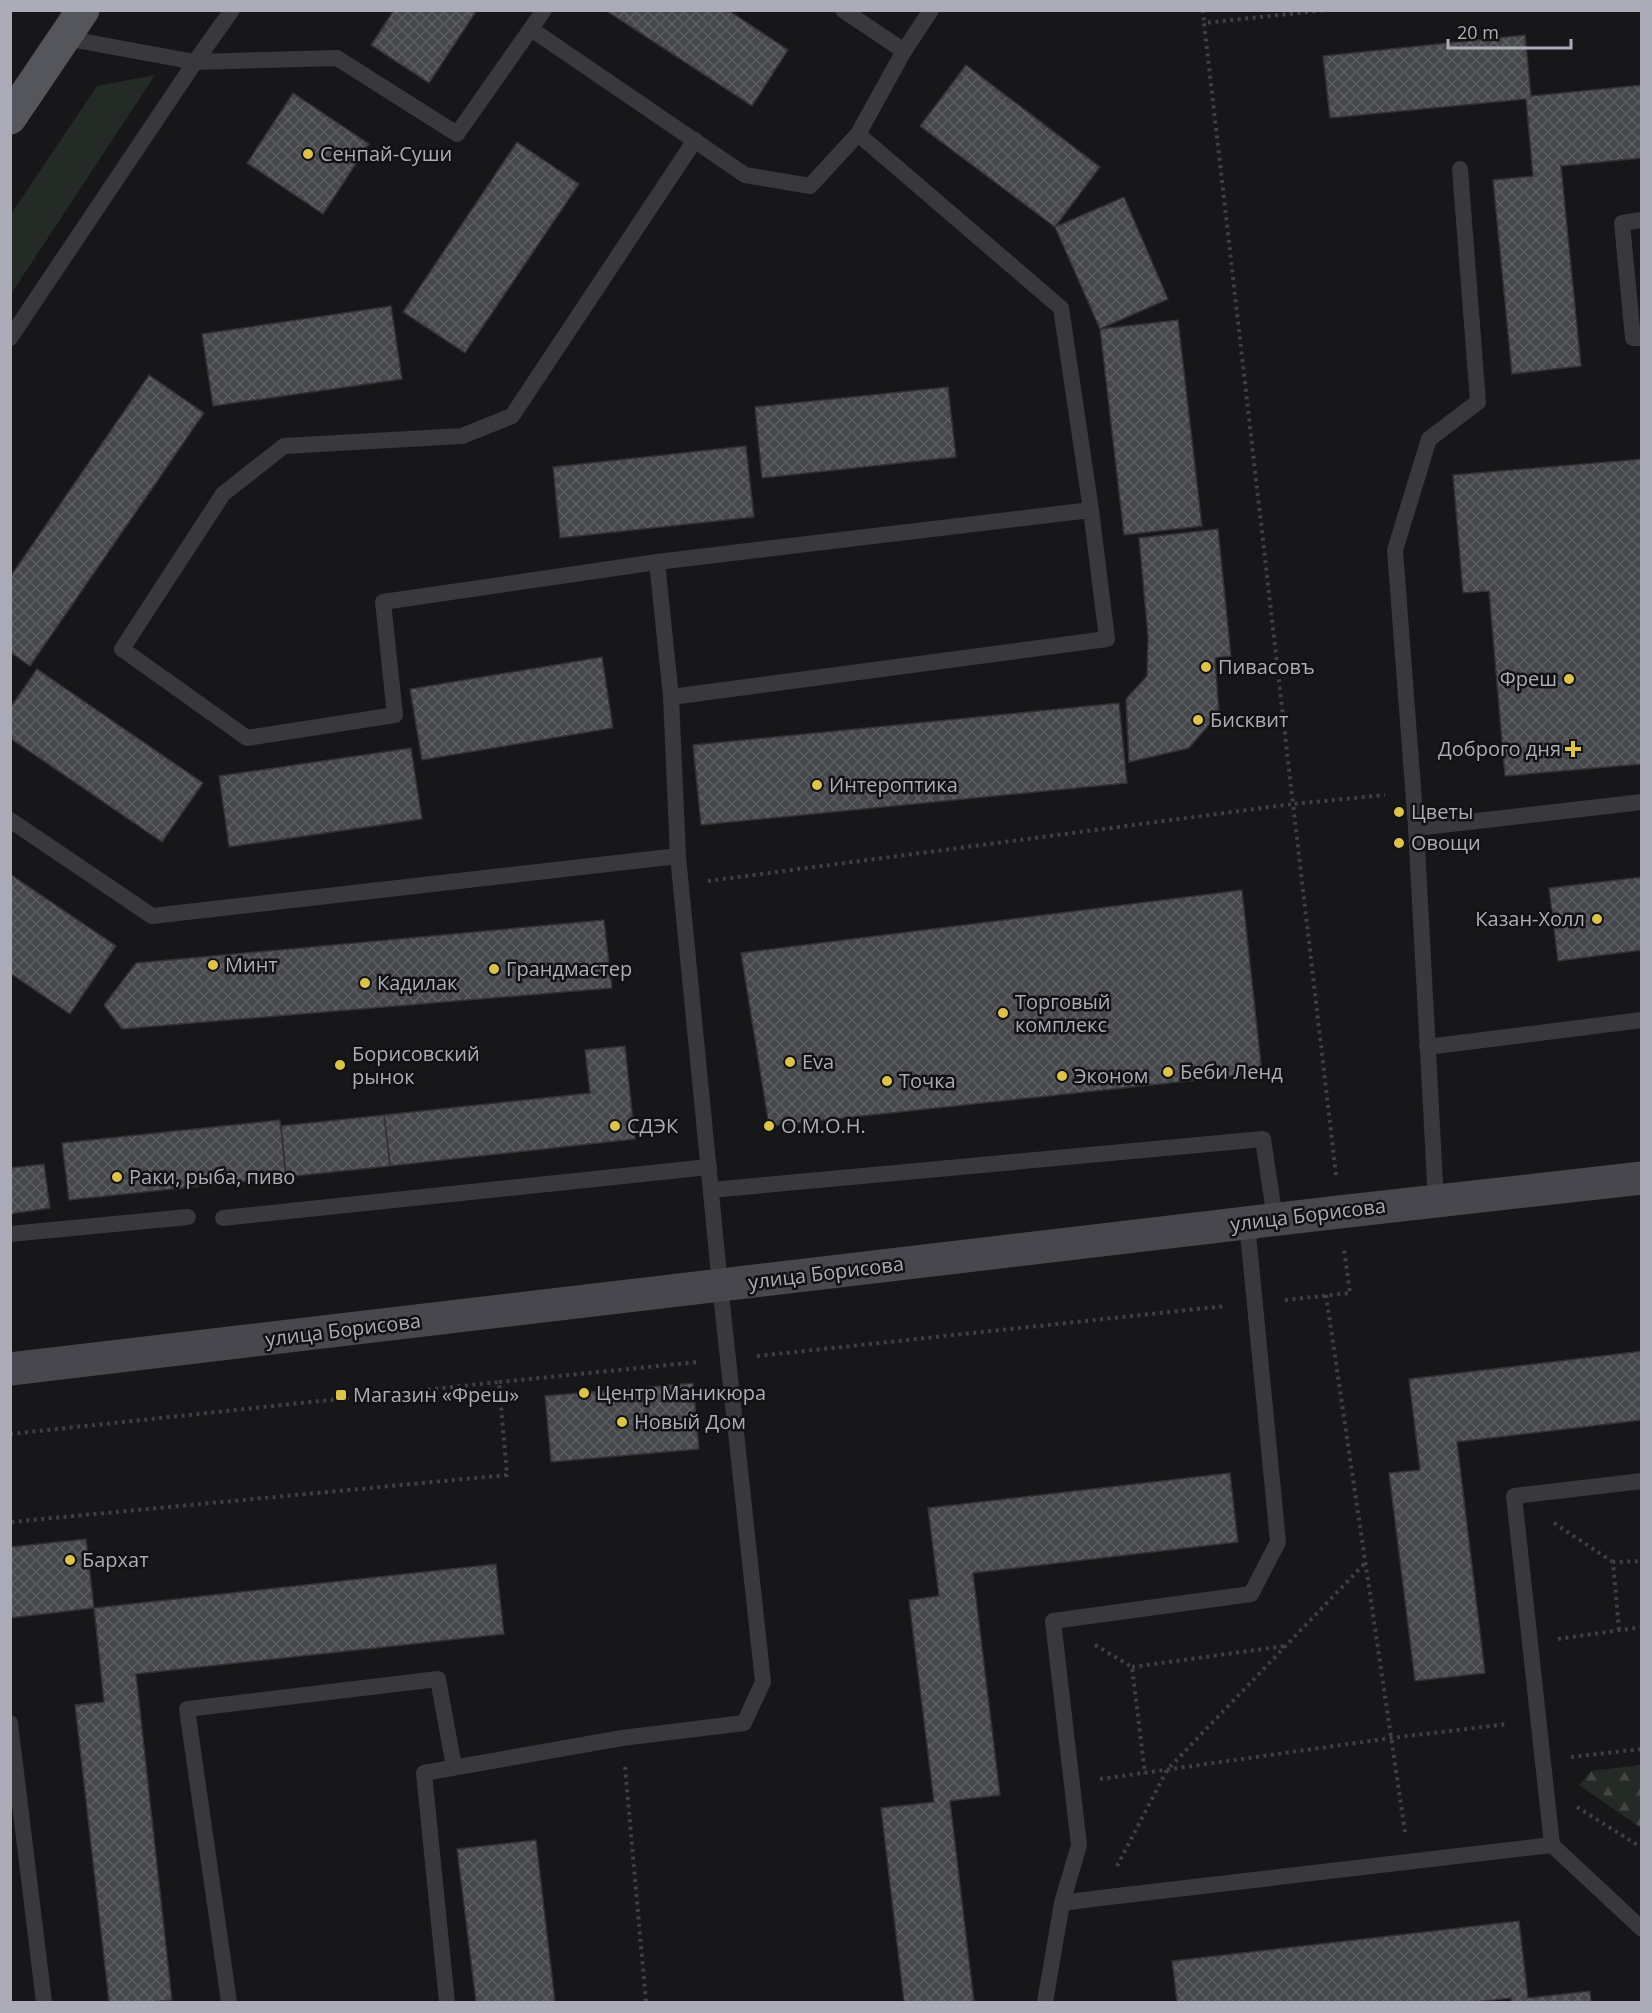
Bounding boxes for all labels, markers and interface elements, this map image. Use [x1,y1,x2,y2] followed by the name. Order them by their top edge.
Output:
[1448,12,1571,50] scale bar
[1457,20,1499,44] text: 20 m
[320,140,452,167] place label: Сенпай-Суши
[301,147,315,161] marker: Сенпай-Суши
[1218,653,1315,680] place label: Пивасовъ
[1199,660,1213,674] marker: Пивасовъ
[1500,665,1557,692] place label: Фреш
[1562,672,1576,686] marker: Фреш
[1210,706,1288,733] place label: Бисквит
[1191,713,1205,727] marker: Бисквит
[1438,735,1561,762] place label: Доброго дня
[1566,742,1580,756] marker: Доброго дня
[829,771,958,798] place label: Интероптика
[810,778,824,792] marker: Интероптика
[1411,798,1473,825] place label: Цветы
[1392,805,1406,819] marker: Цветы
[1411,829,1481,856] place label: Овощи
[1392,836,1406,850] marker: Овощи
[1475,905,1585,932] place label: Казан-Холл
[1590,912,1604,926] marker: Казан-Холл
[225,951,278,978] place label: Минт
[506,955,632,982] place label: Грандмастер
[206,958,220,972] marker: Минт
[487,962,501,976] marker: Грандмастер
[377,969,458,996] place label: Кадилак
[358,976,372,990] marker: Кадилак
[1015,988,1111,1038] place label: Торговый комплекс
[996,1006,1010,1020] marker: Торговый комплекс
[352,1040,480,1090] place label: Борисовский рынок
[802,1048,834,1075] place label: Eva
[783,1055,797,1069] marker: Eva
[333,1058,347,1072] marker: Борисовский рынок
[1180,1058,1283,1085] place label: Беби Ленд
[1074,1062,1148,1089] place label: Эконом
[1161,1065,1175,1079] marker: Беби Ленд
[899,1067,956,1094] place label: Точка
[1055,1069,1069,1083] marker: Эконом
[880,1074,894,1088] marker: Точка
[627,1112,679,1139] place label: СДЭК
[781,1112,866,1139] place label: О.М.О.Н.
[608,1119,622,1133] marker: СДЭК
[762,1119,776,1133] marker: О.М.О.Н.
[129,1163,295,1190] place label: Раки, рыба, пиво
[110,1170,124,1184] marker: Раки, рыба, пиво
[1229,1192,1387,1237] street label: улица Борисова
[747,1250,905,1295] street label: улица Борисова
[264,1307,422,1352] street label: улица Борисова
[596,1379,766,1406] place label: Центр Маникюра
[353,1381,519,1408] place label: Магазин «Фреш»
[577,1386,591,1400] marker: Центр Маникюра
[334,1388,348,1402] marker: Магазин «Фреш»
[634,1408,746,1435] place label: Новый Дом
[615,1415,629,1429] marker: Новый Дом
[82,1546,149,1573] place label: Бархат
[63,1553,77,1567] marker: Бархат

